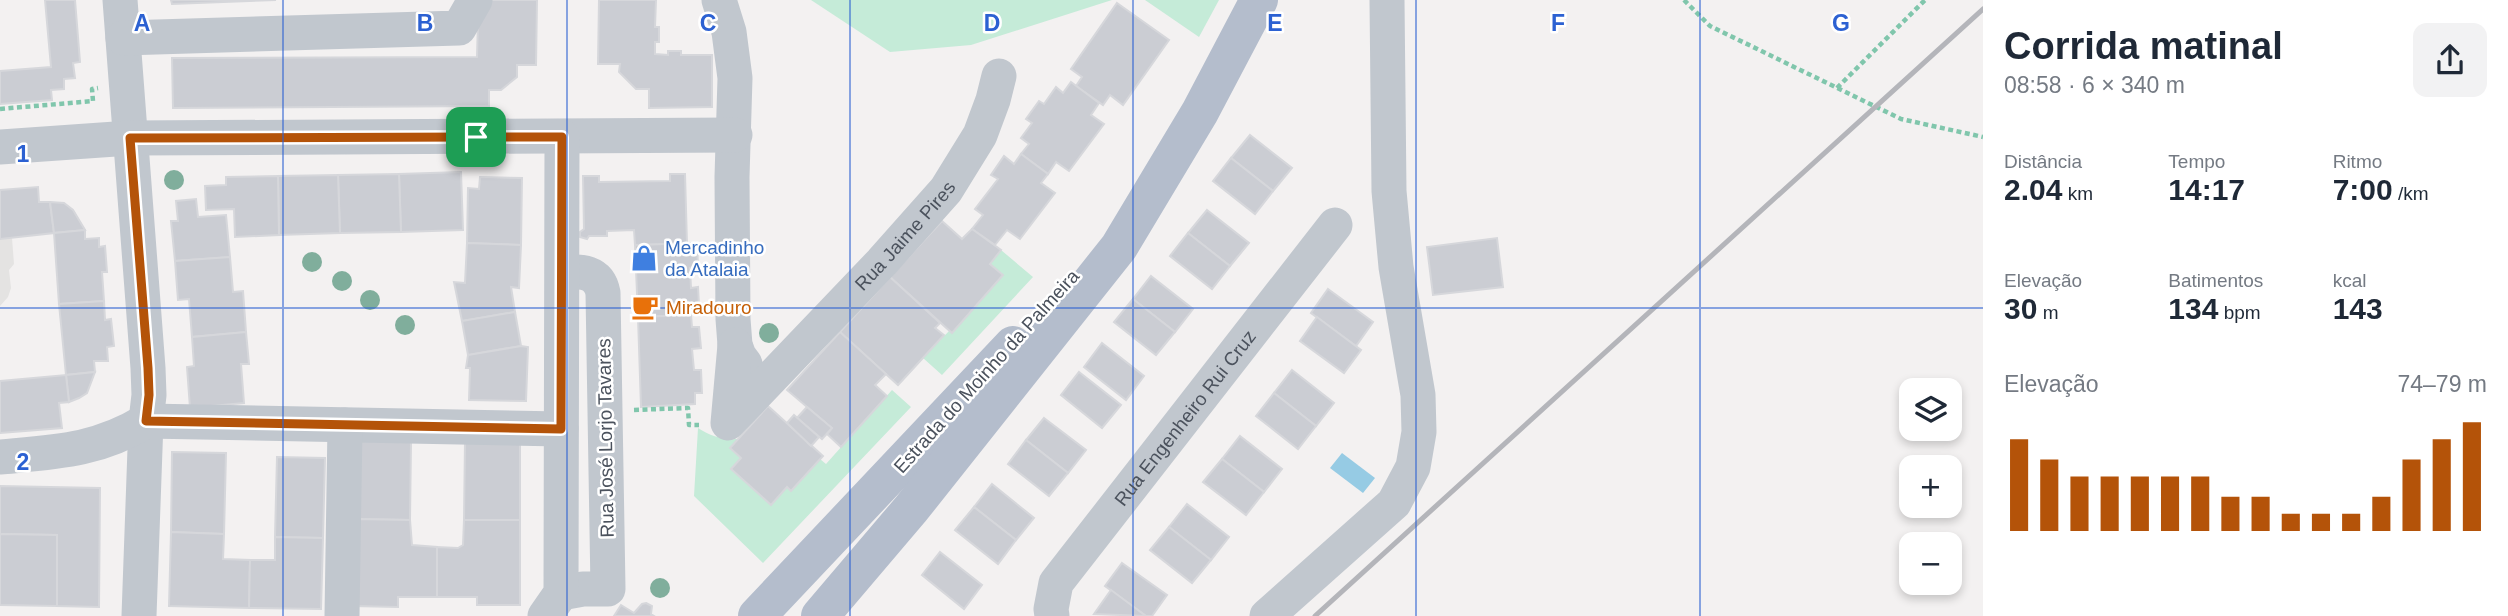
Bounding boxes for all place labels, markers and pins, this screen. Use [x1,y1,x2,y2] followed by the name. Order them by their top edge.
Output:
[446,107,506,167] pin
[665,237,764,280] place label: Mercadinho da Atalaia
[629,243,659,273] shop icon: Mercadinho da Atalaia
[630,292,660,322] cafe icon: Miradouro
[666,297,752,318] place label: Miradouro

